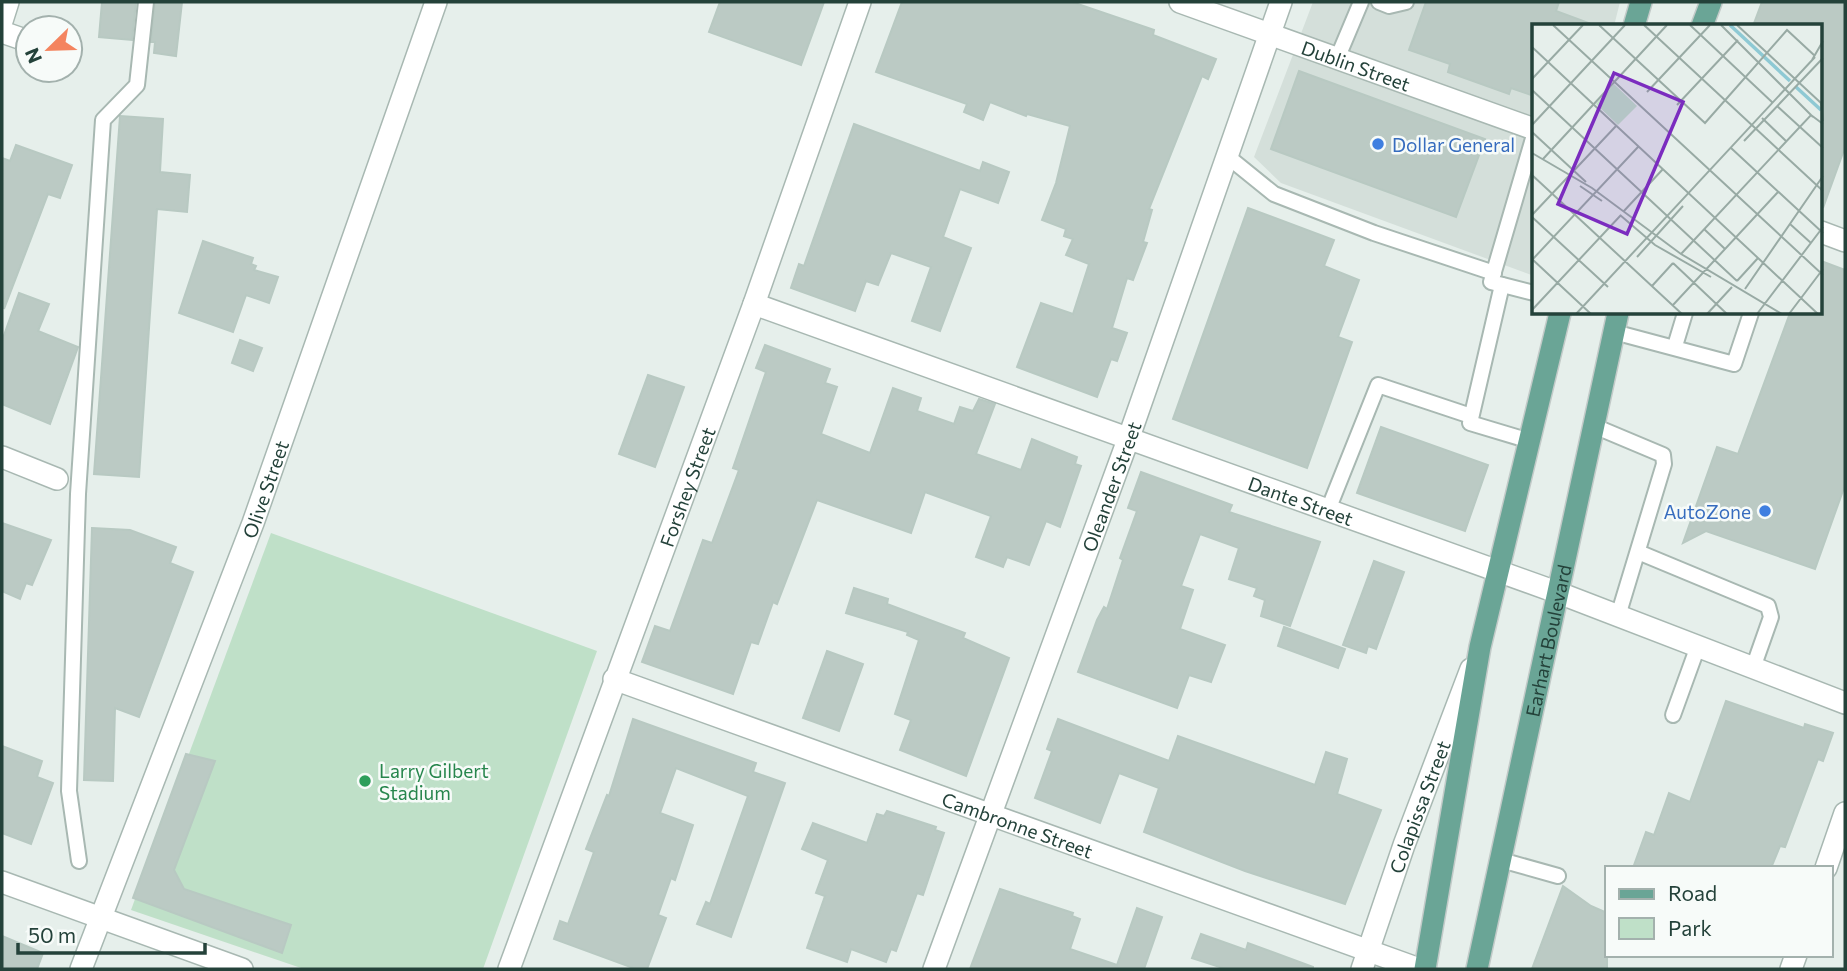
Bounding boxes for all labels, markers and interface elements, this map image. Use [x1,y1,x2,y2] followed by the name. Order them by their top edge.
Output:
[14,14,84,84] north arrow
[1532,24,1822,315] inset map
[1299,35,1414,95] street label: Dublin Street
[20,45,46,67] text: N
[1392,133,1515,156] place label: Dollar General
[1370,136,1386,152] marker: Dollar General
[1076,418,1145,555] street label: Oleander Street
[654,424,719,550] street label: Forshey Street
[237,437,293,541] street label: Olive Street
[1245,471,1357,530] street label: Dante Street
[1663,500,1751,523] place label: AutoZone
[1757,503,1773,519] marker: AutoZone
[1520,562,1575,719] street label: Earhart Boulevard
[1384,737,1454,876] street label: Colapissa Street
[379,759,489,804] place label: Larry Gilbert Stadium
[357,773,373,789] marker: Larry Gilbert Stadium
[939,787,1096,862] street label: Cambronne Street
[1605,866,1833,957] legend
[1668,880,1717,905] text: Road
[18,912,205,956] scale bar
[1668,915,1712,940] text: Park
[28,922,76,947] text: 50 m

